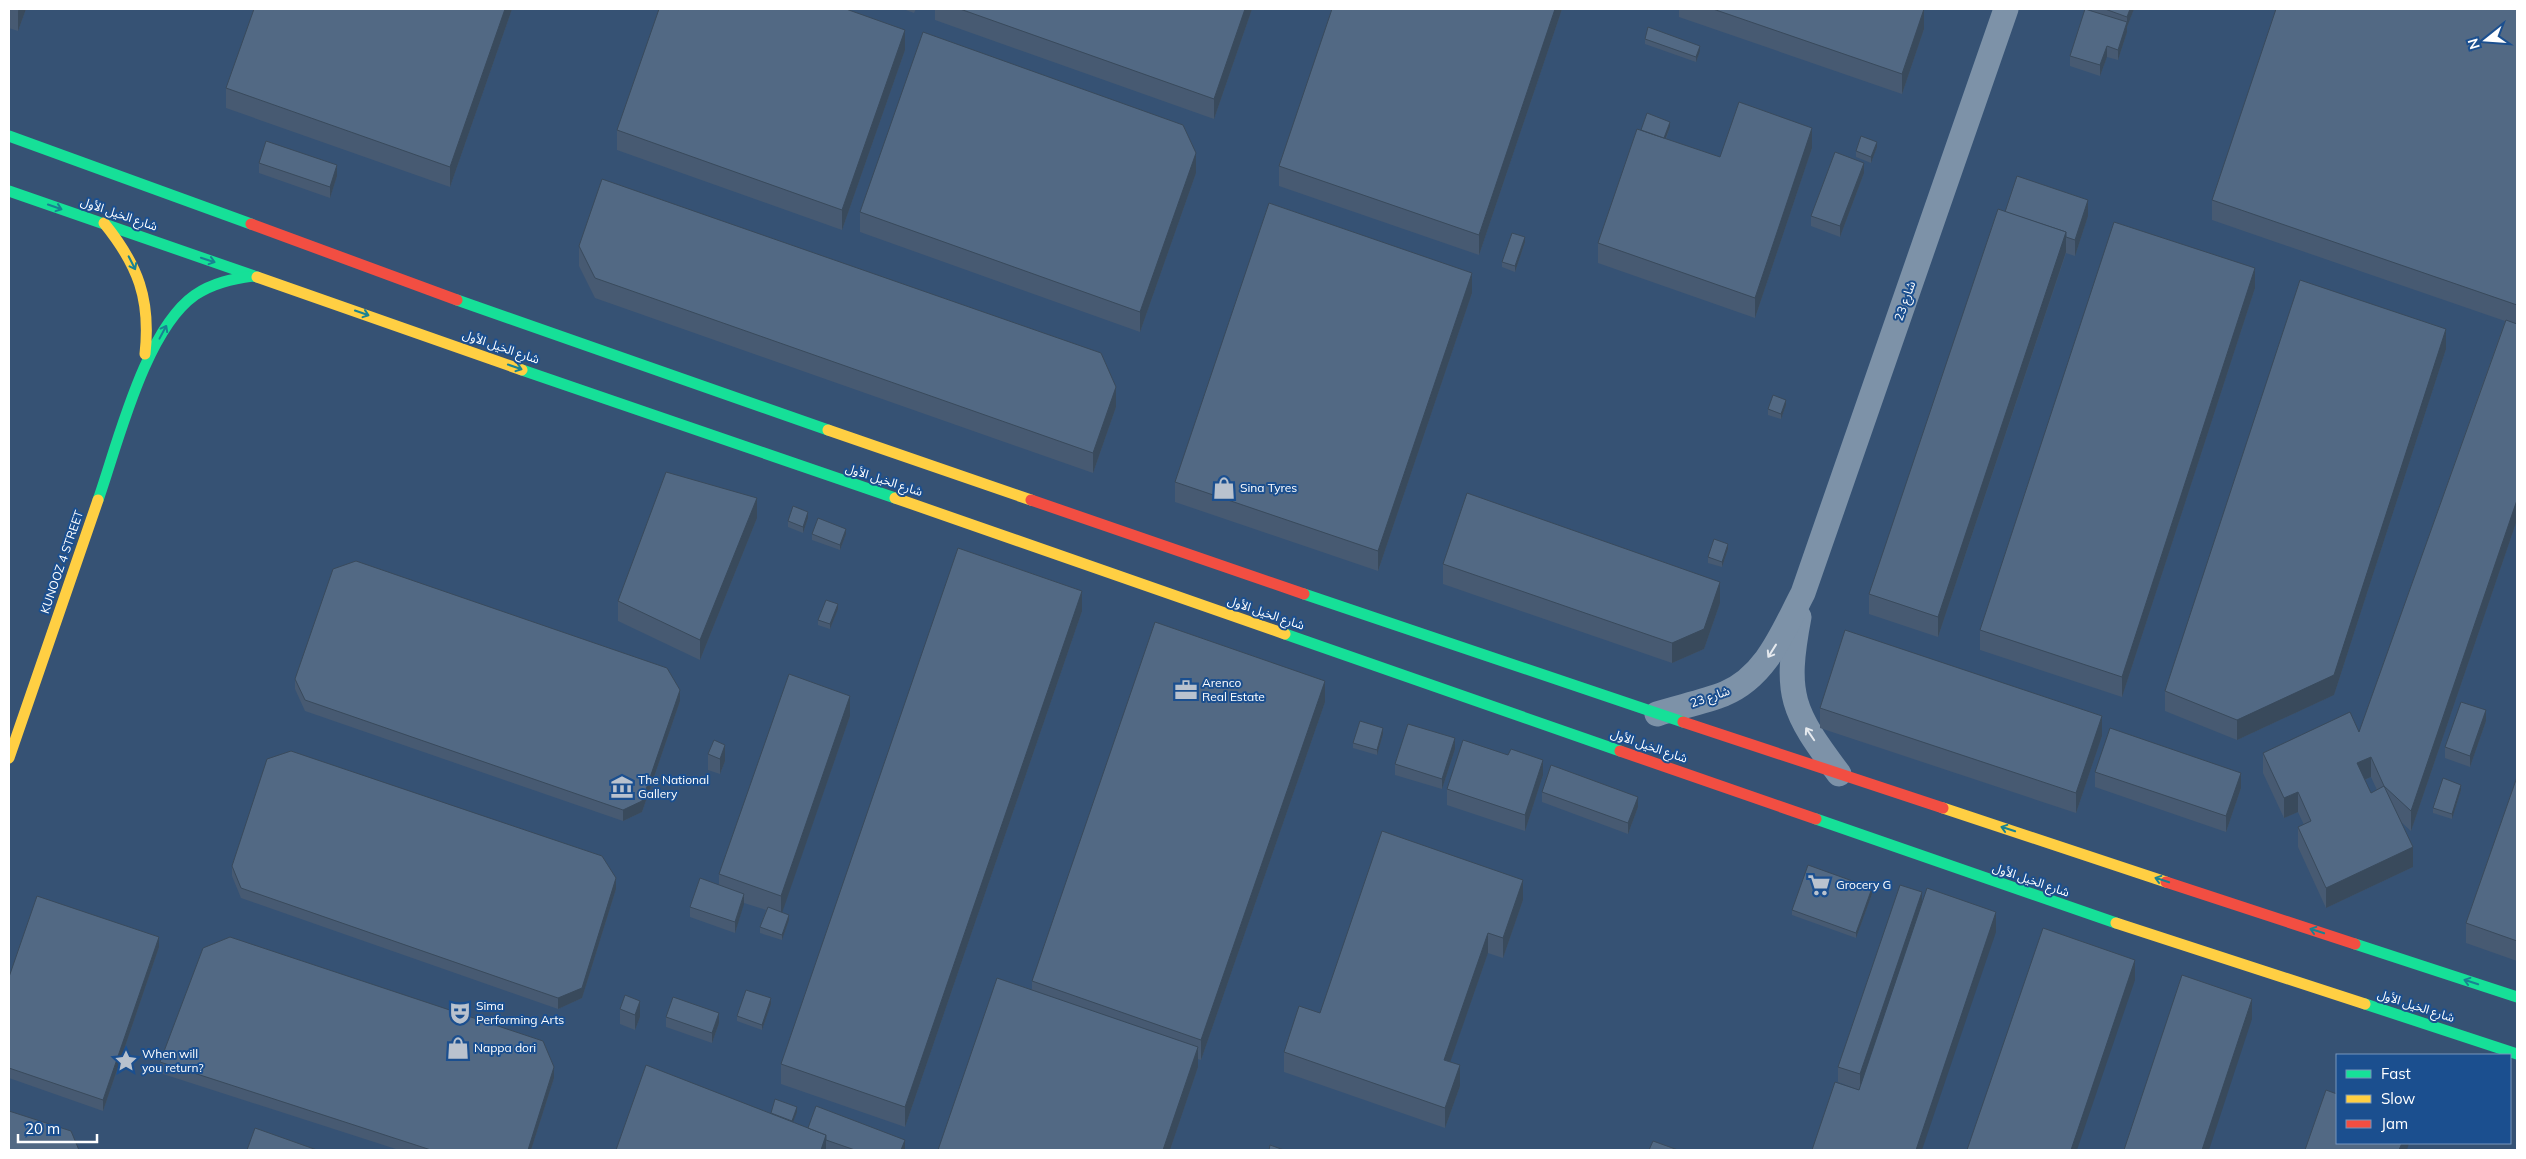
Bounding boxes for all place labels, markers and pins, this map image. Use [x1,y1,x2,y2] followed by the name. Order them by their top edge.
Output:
[1211,475,1237,501] shop icon: Sina Tyres
[1240,480,1297,495] place label: Sina Tyres
[1202,675,1265,704] place label: Arenco Real Estate
[1173,677,1199,703] office icon: Arenco Real Estate
[638,772,709,801] place label: The National Gallery
[609,774,635,800] museum icon: The National Gallery
[1806,872,1832,898] supermarket icon: Grocery G
[1836,877,1891,892] place label: Grocery G
[476,998,564,1027] place label: Sima Performing Arts
[447,1000,473,1026] theatre icon: Sima Performing Arts
[445,1035,471,1061] shop icon: Nappa dori
[474,1040,536,1055] place label: Nappa dori
[142,1046,204,1075] place label: When will you return?
[113,1048,139,1074] place icon: When will you return?

